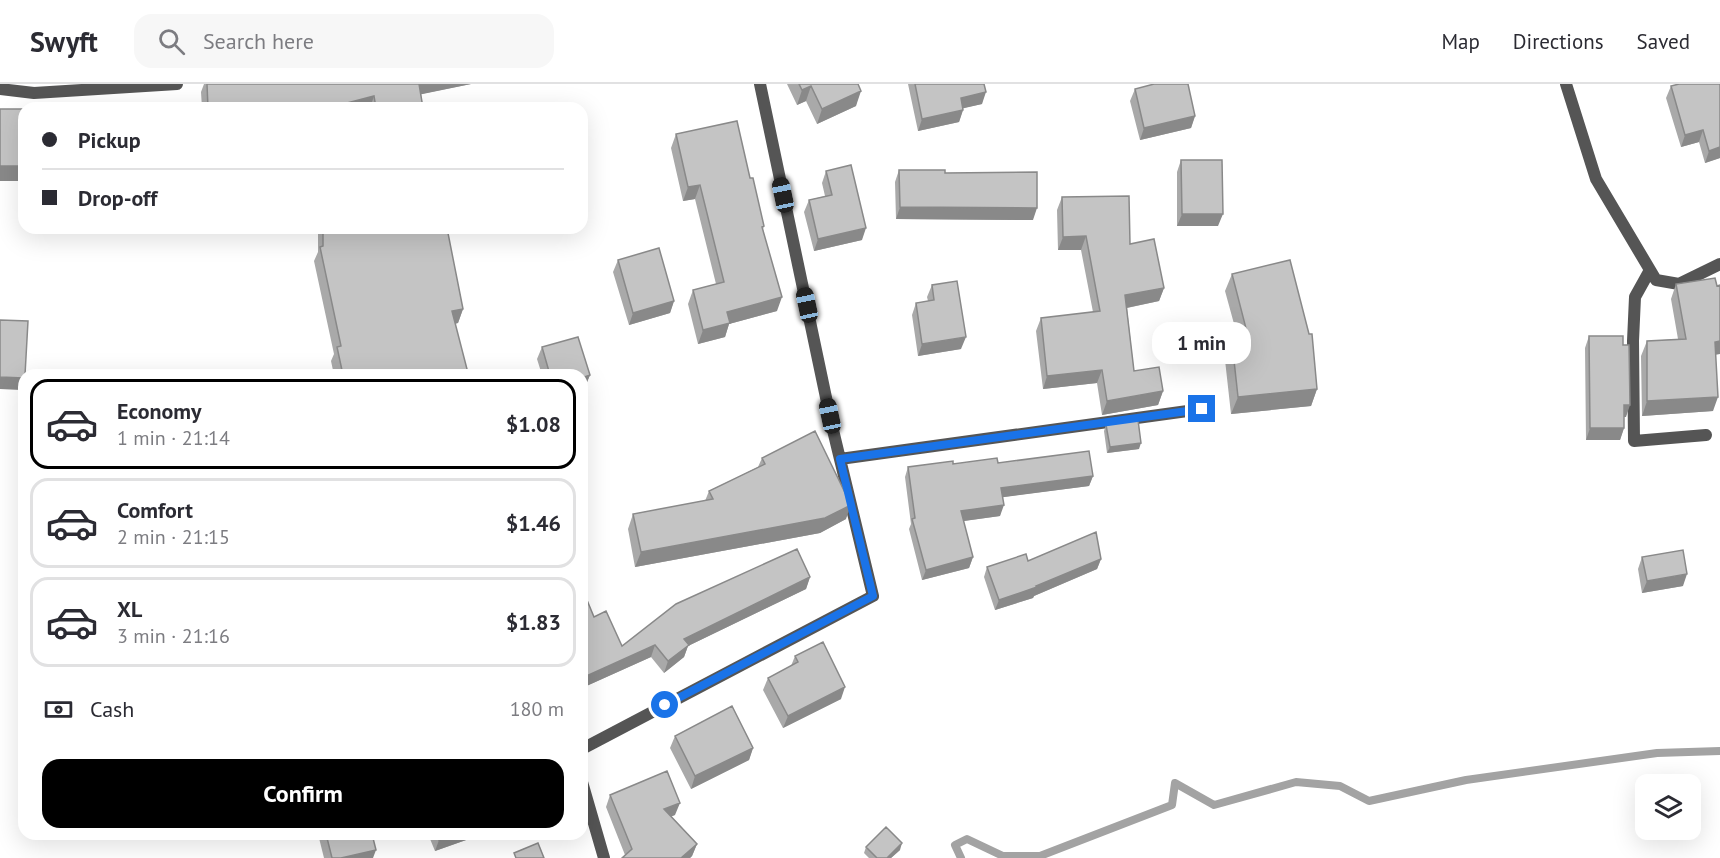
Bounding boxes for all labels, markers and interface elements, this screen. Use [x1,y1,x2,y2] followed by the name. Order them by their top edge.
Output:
[134,14,554,68] search box
[30,23,98,60] text: Swyft
[155,25,188,58] icon: search
[203,27,314,55] text: Search here
[1441,28,1480,55] text: Map
[1513,28,1604,55] text: Directions
[1637,28,1690,55] text: Saved
[78,126,141,154] text: Pickup
[770,176,796,214] car
[78,184,157,212] text: Drop-off
[794,286,820,324] car
[1152,322,1252,364] callout: 1 min
[1177,330,1226,356] text: 1 min
[1188,395,1215,422] route end
[45,397,99,451] icon: car
[117,397,201,425] text: Economy
[817,397,843,435] car
[506,410,561,438] text: $1.08
[117,425,230,451] text: 1 min · 21:14
[45,496,99,550] icon: car
[117,496,193,524] text: Comfort
[506,509,561,537] text: $1.46
[117,524,230,550] text: 2 min · 21:15
[45,595,99,649] icon: car
[117,595,142,623] text: XL
[506,608,561,636] text: $1.83
[117,623,230,649] text: 3 min · 21:16
[651,691,678,718] route start
[42,693,75,726] icon: cash
[90,695,134,723] text: Cash
[510,696,564,722] text: 180 m
[42,759,564,828] button: Confirm
[1635,774,1701,840] map controls
[1635,774,1701,840] button: layers

